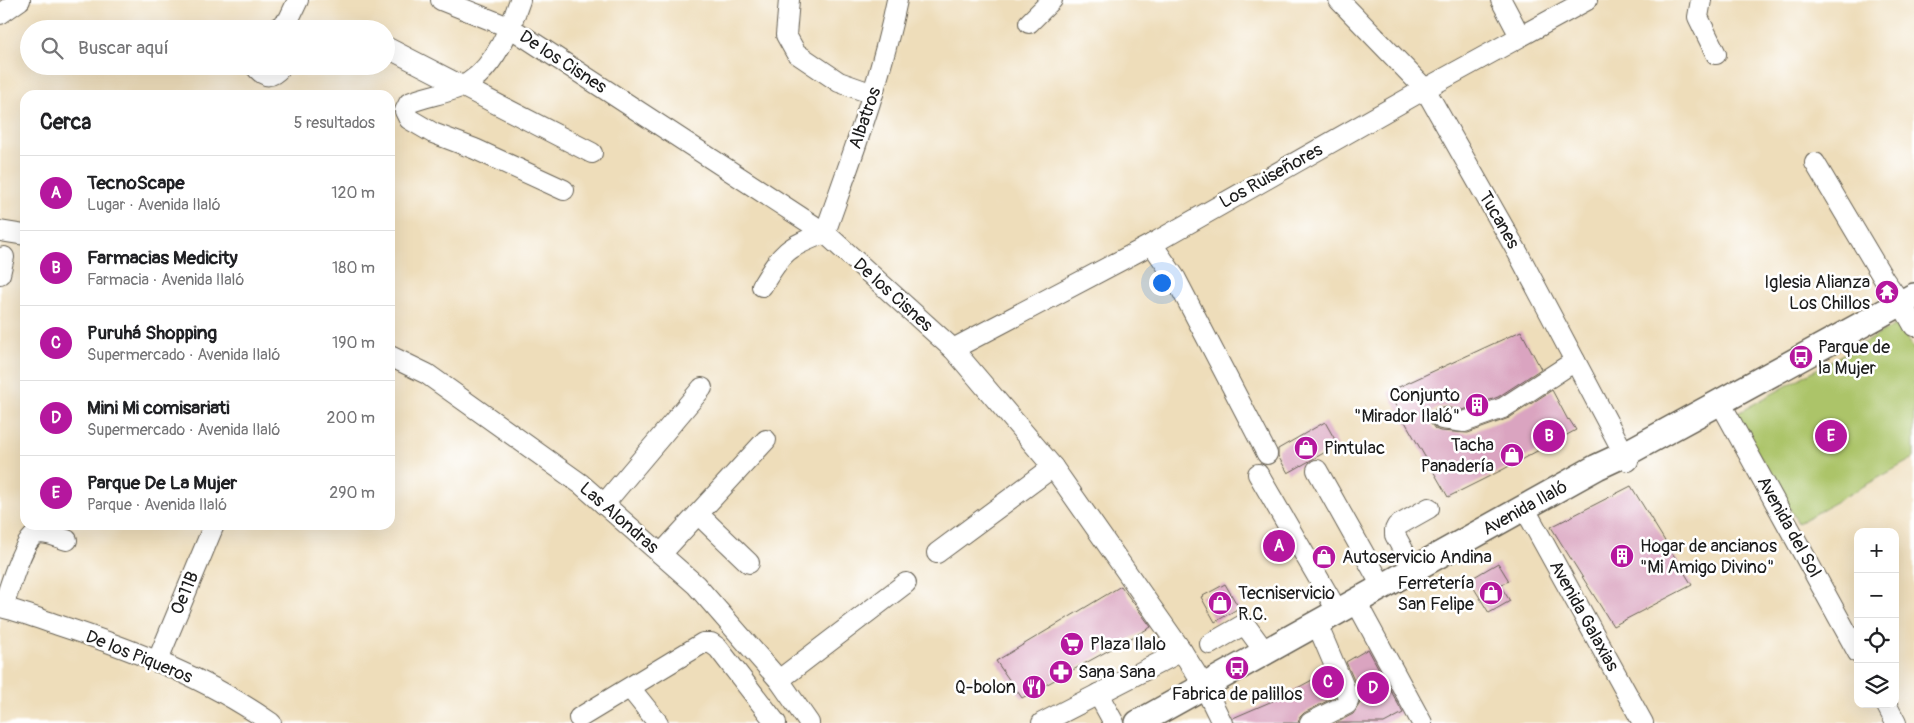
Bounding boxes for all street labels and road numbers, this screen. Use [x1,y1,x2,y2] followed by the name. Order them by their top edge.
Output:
[515,25,611,99] street label: De los Cisnes
[844,84,886,152] street label: Albatros
[1215,138,1327,214] street label: Los Ruiseñores
[1473,187,1525,253] street label: Tucanes
[848,253,938,337] street label: De los Cisnes
[1752,472,1826,582] street label: Avenida del Sol
[1479,475,1572,541] street label: Avenida Ilaló
[575,477,663,559] street label: Las Alondras
[1544,557,1624,675] street label: Avenida Galaxias
[166,568,204,618] street label: Oe11B
[82,625,196,689] street label: De los Piqueros

